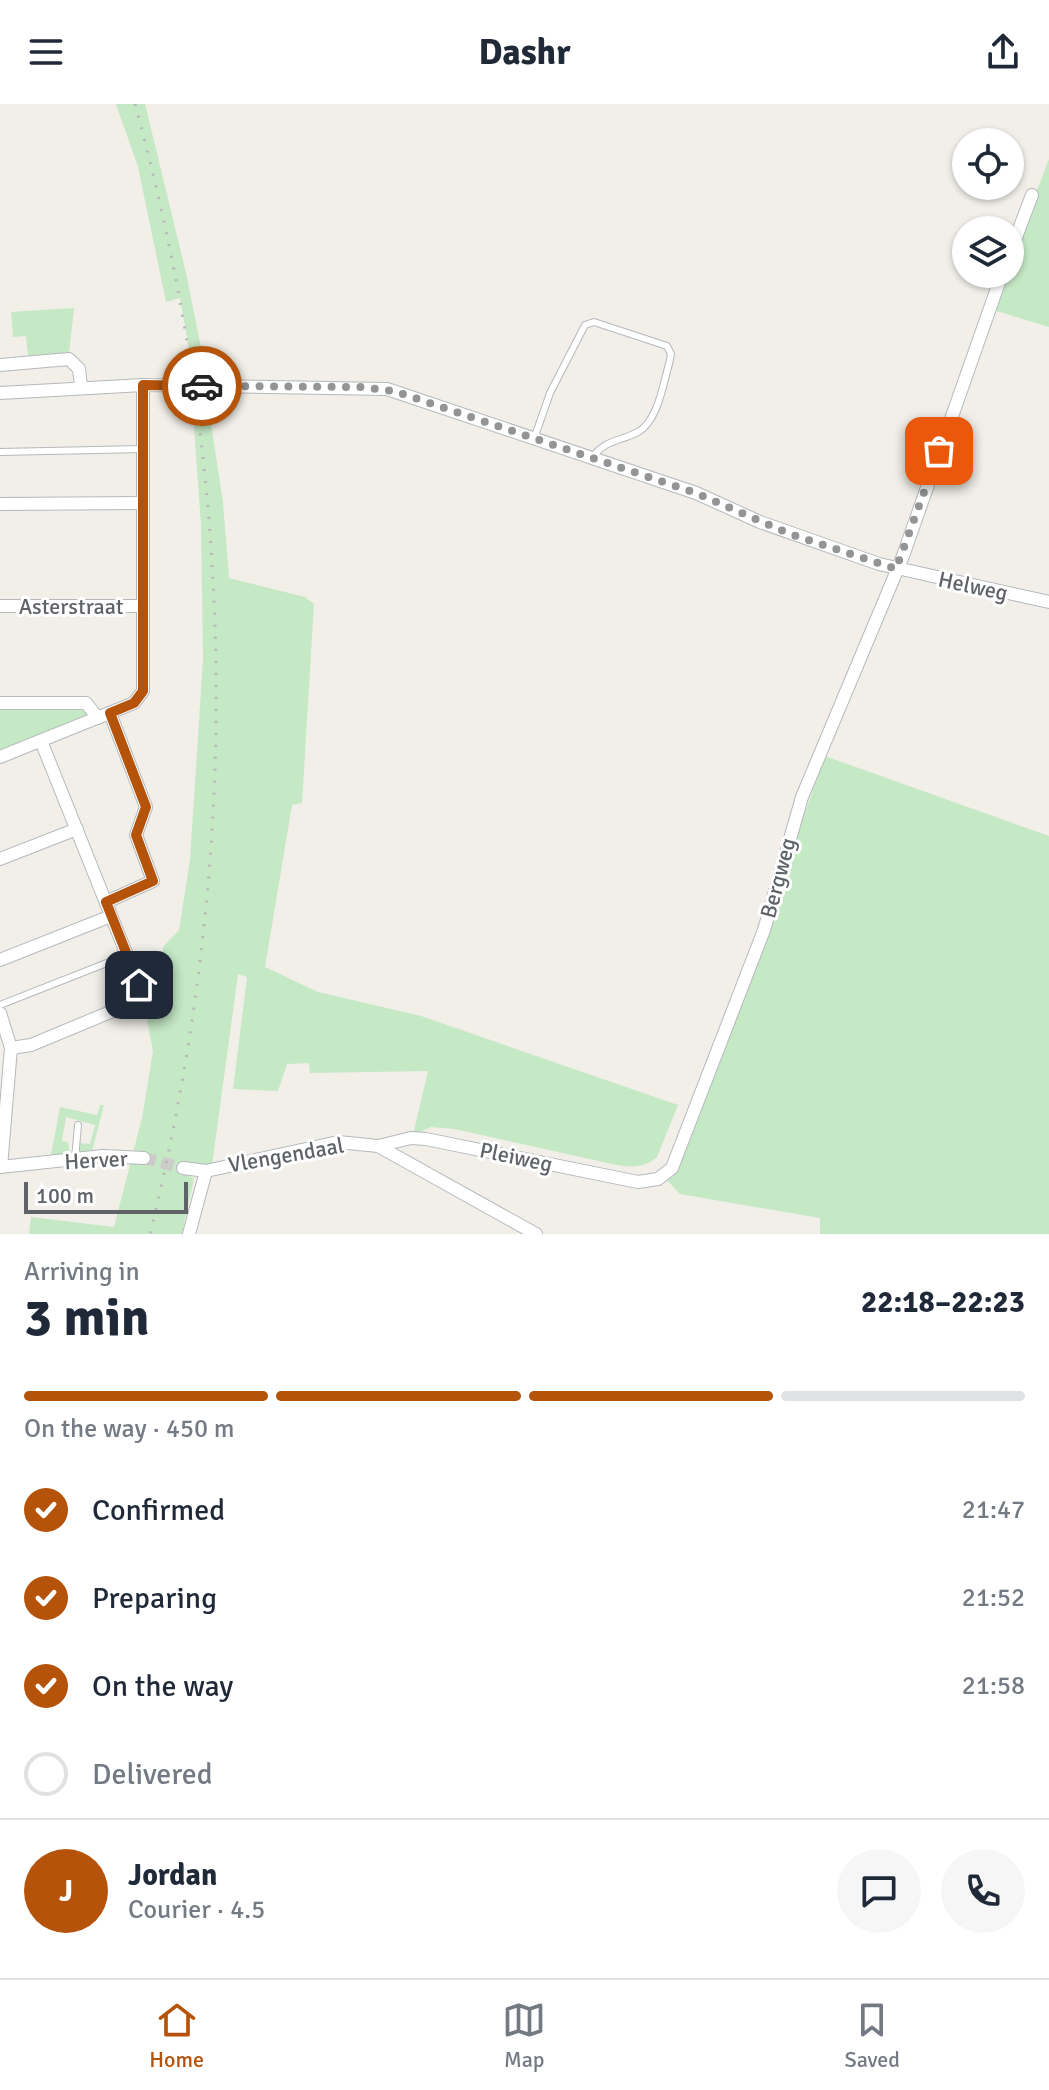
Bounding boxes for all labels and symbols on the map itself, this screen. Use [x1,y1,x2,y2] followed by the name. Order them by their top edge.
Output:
[162,346,242,426] courier
[905,417,973,485] pin
[936,565,1010,607] street label: Helweg
[19,593,124,620] street label: Asterstraat
[754,835,802,921] street label: Bergweg
[105,951,173,1019] pin
[226,1132,346,1178] street label: Vlengendaal
[477,1136,555,1178] street label: Pleiweg
[64,1145,128,1175] street label: Herver
[24,1178,188,1214] scale bar

